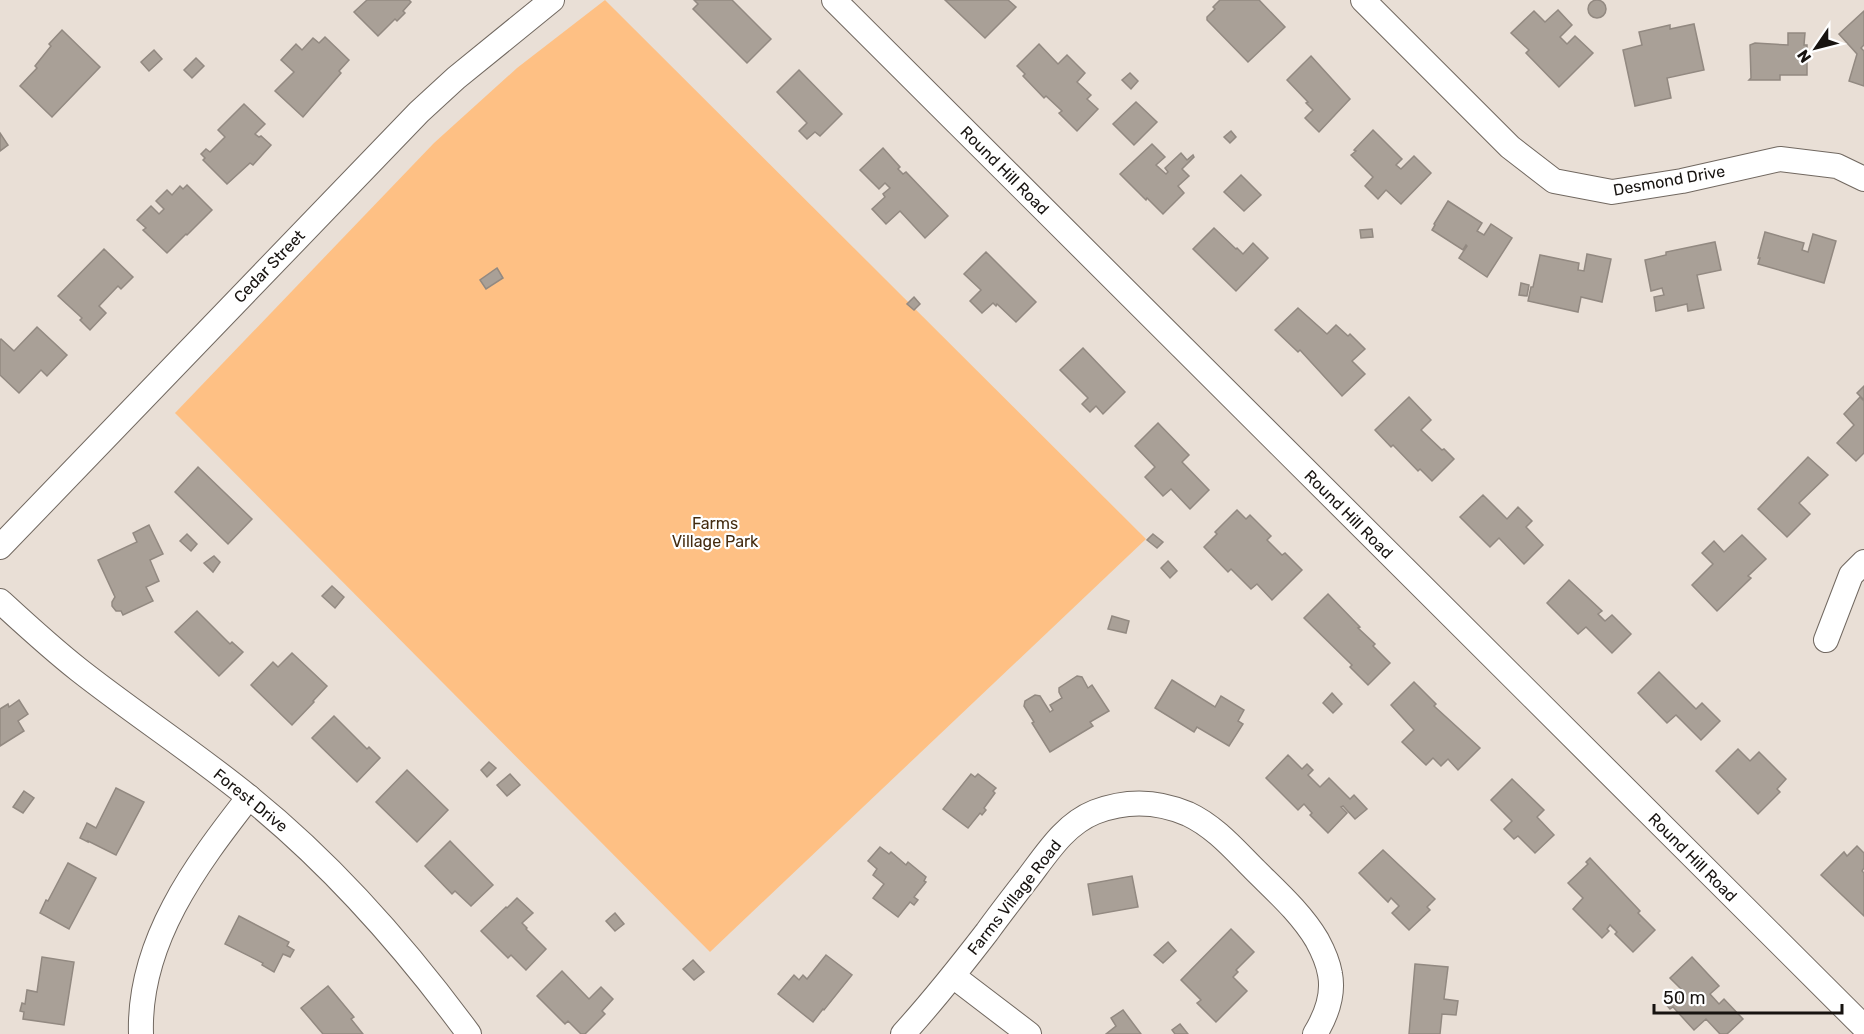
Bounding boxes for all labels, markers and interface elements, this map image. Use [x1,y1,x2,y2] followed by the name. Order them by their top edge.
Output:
[1786,18,1846,78] north arrow
[1793,46,1815,66] text: N
[956,122,1053,219] street label: Round Hill Road
[1612,161,1727,200] street label: Desmond Drive
[230,226,309,307] street label: Cedar Street
[1300,466,1397,563] street label: Round Hill Road
[672,514,759,551] park label: Farms Village Park
[210,765,292,836] street label: Forest Drive
[1644,809,1741,906] street label: Round Hill Road
[964,836,1065,959] street label: Farms Village Road
[1654,977,1842,1015] scale bar
[1663,987,1706,1009] text: 50 m

